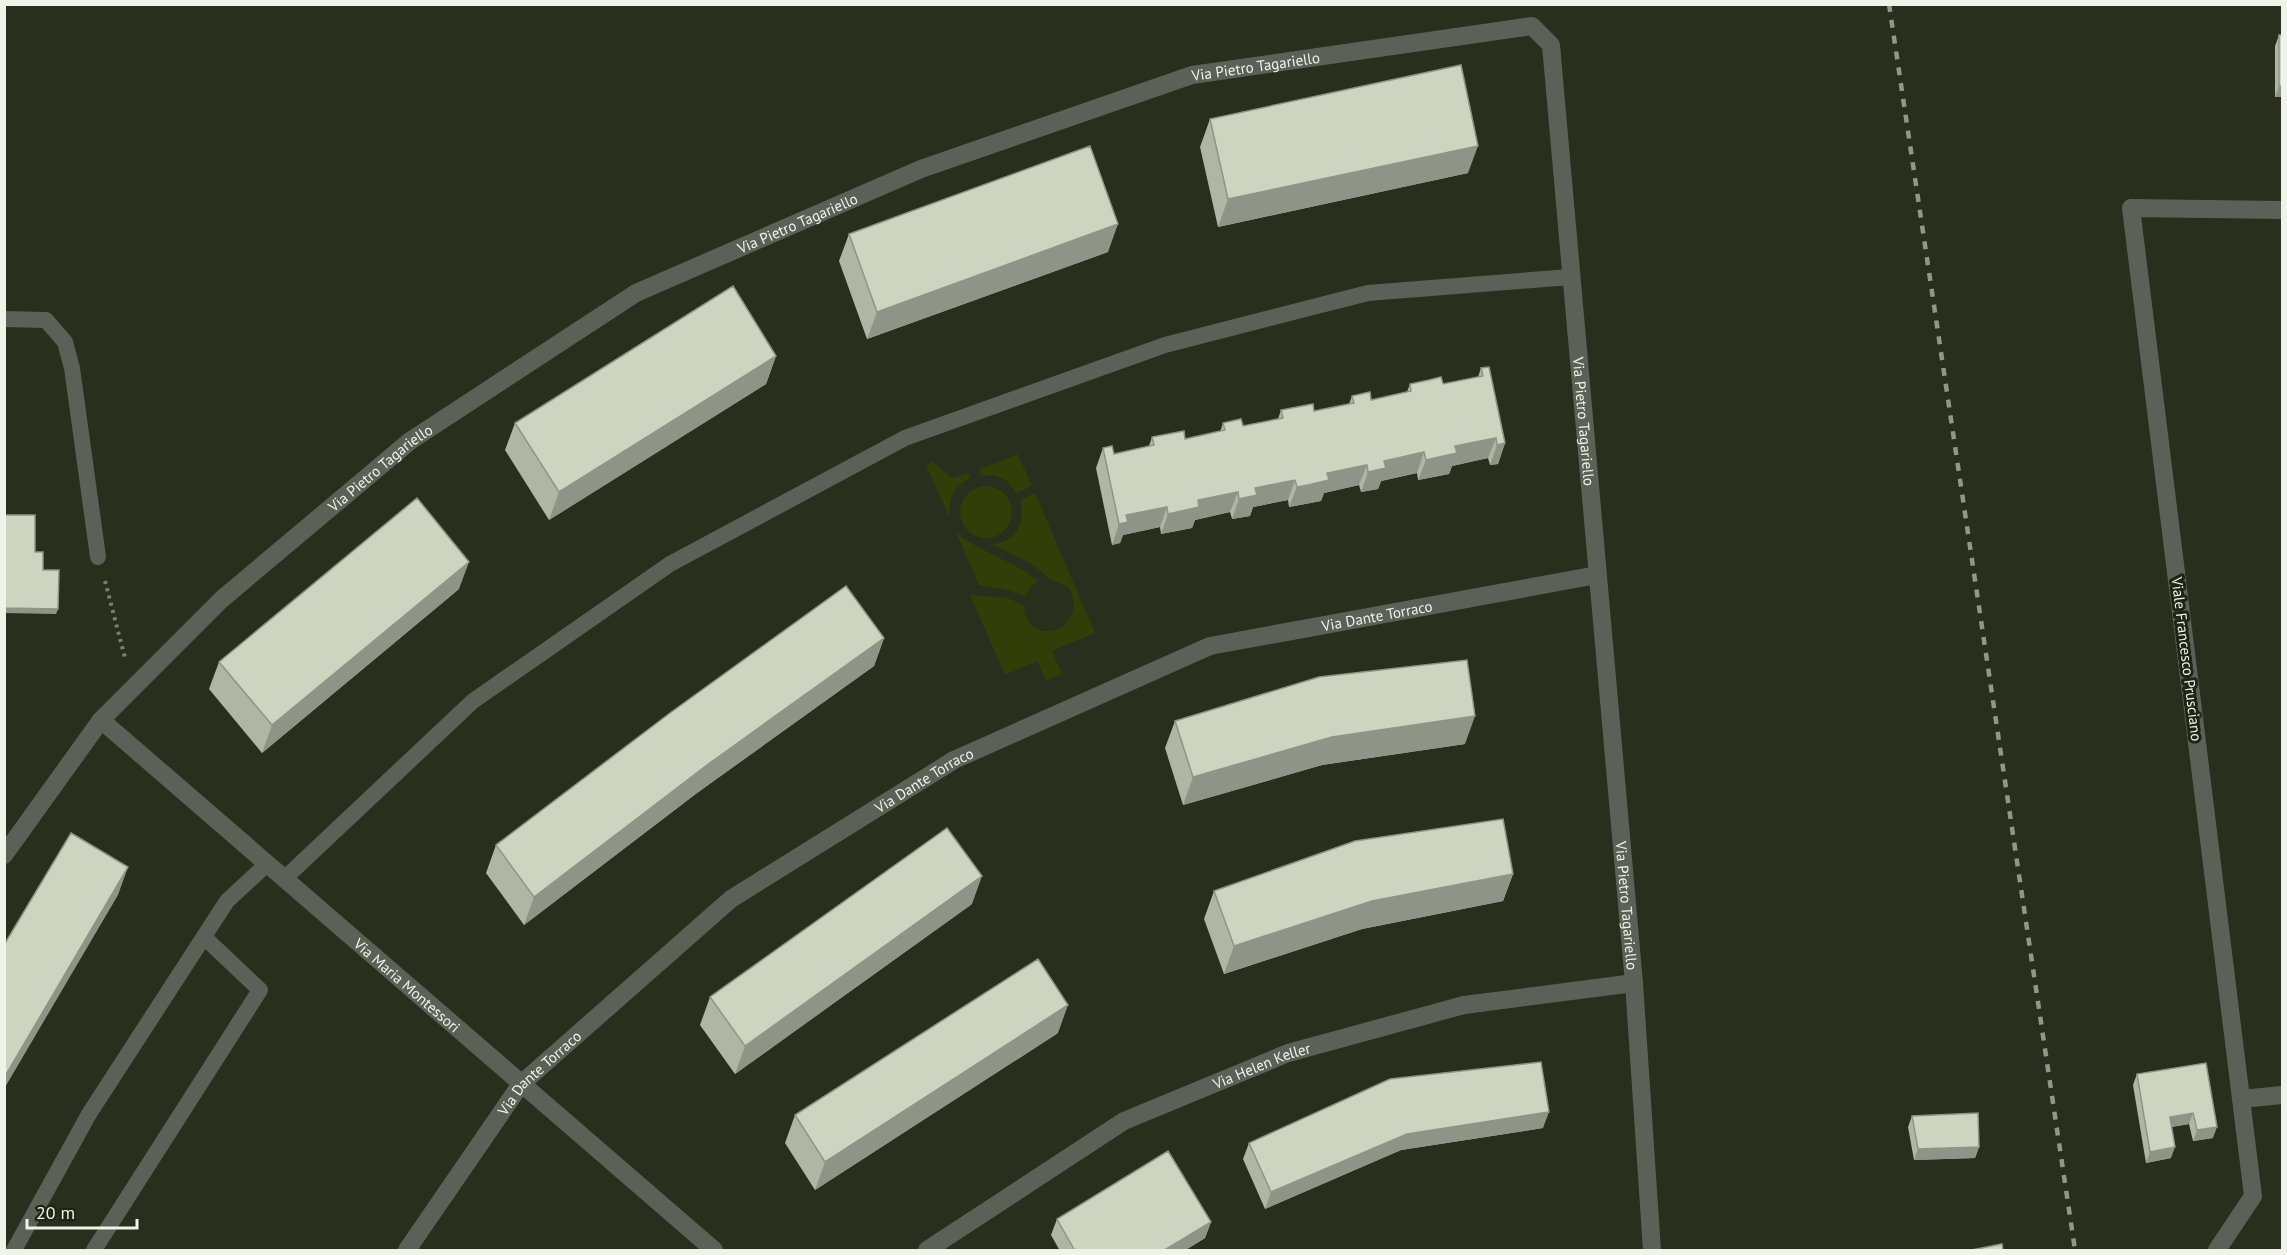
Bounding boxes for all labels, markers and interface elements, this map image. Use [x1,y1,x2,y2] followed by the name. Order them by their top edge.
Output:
[1189,47,1321,85] street label: Via Pietro Tagariello
[733,188,860,258] street label: Via Pietro Tagariello
[1569,355,1599,487] street label: Via Pietro Tagariello
[323,420,436,516] street label: Via Pietro Tagariello
[2167,575,2206,742] street label: Viale Francesco Prusciano
[1319,596,1434,635] street label: Via Dante Torraco
[870,743,976,817] street label: Via Dante Torraco
[1612,839,1642,971] street label: Via Pietro Tagariello
[350,933,464,1036] street label: Via Maria Montessori
[493,1026,585,1119] street label: Via Dante Torraco
[1209,1038,1312,1093] street label: Via Helen Keller
[27,1192,136,1230] scale bar
[36,1201,75,1224] text: 20 m

